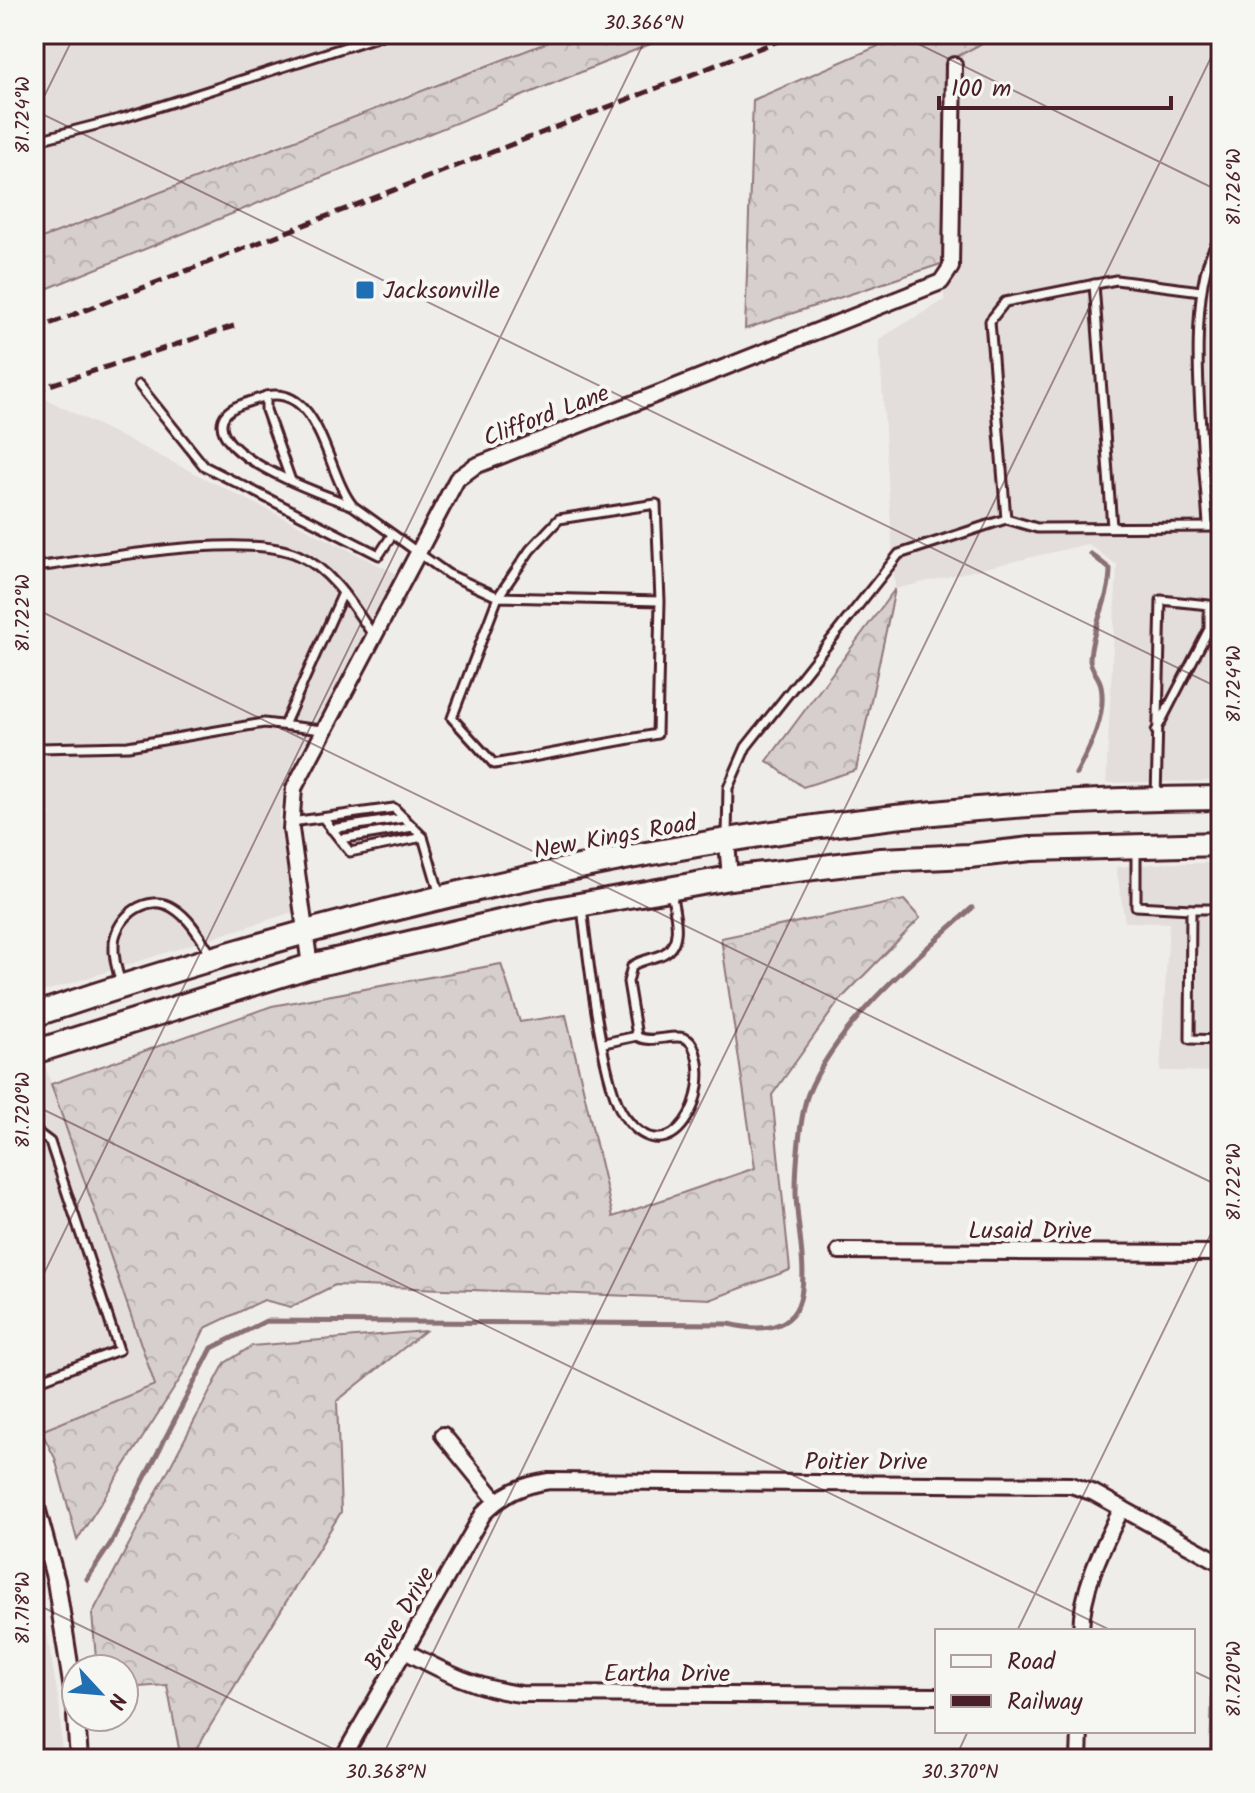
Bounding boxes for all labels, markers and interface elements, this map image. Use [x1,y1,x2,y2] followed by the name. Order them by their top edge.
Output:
[604,8,684,40] text: 30.366°N
[939,60,1171,110] scale bar
[951,70,1011,109] text: 100 m
[8,76,40,154] text: 81.724°W
[1219,148,1251,226] text: 81.726°W
[383,272,500,311] place label: Jacksonville
[354,279,376,301] marker: Jacksonville
[478,374,616,458] street label: Clifford Lane
[8,574,40,652] text: 81.722°W
[1219,645,1251,723] text: 81.724°W
[531,804,701,871] street label: New Kings Road
[8,1072,40,1148] text: 81.720°W
[1219,1143,1251,1221] text: 81.722°W
[968,1212,1092,1251] street label: Lusaid Drive
[804,1443,928,1482] street label: Poitier Drive
[355,1559,446,1678] street label: Breve Drive
[8,1571,40,1645] text: 81.718°W
[935,1629,1195,1733] legend
[1219,1641,1251,1717] text: 81.720°W
[1007,1643,1056,1682] text: Road
[60,1653,140,1733] north arrow
[604,1655,730,1694] street label: Eartha Drive
[1007,1683,1083,1722] text: Railway
[97,1687,135,1715] text: N
[345,1757,427,1789] text: 30.368°N
[921,1757,999,1789] text: 30.370°N

